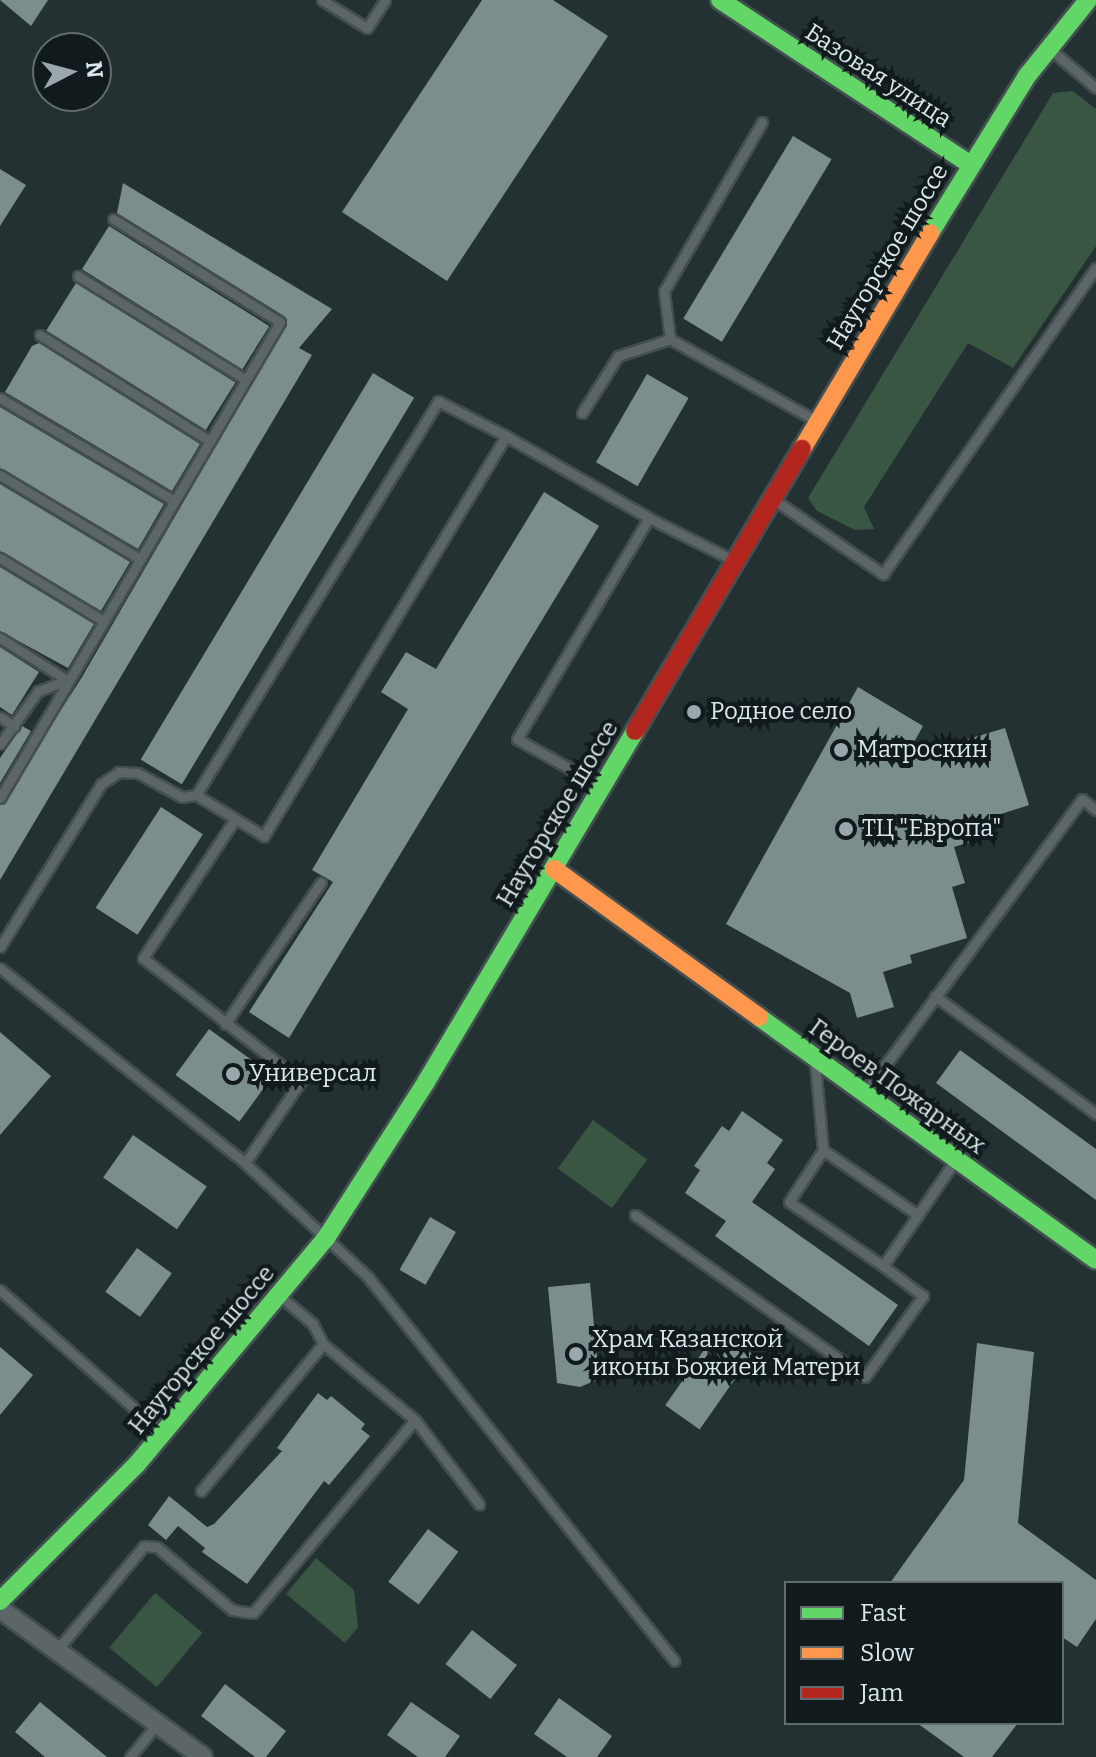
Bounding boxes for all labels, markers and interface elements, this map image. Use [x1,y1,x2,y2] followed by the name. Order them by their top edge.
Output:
[800,18,956,134] street label: Базовая улица
[32,32,112,112] north arrow
[80,60,109,79] text: N
[821,159,955,355] street label: Наугорское шоссе
[710,698,852,726] place label: Родное село
[685,703,703,721] marker: Родное село
[491,716,625,912] street label: Наугорское шоссе
[857,736,988,764] place label: Матроскин
[832,741,850,759] marker: Матроскин
[862,815,1001,843] place label: ТЦ "Европа"
[837,820,855,838] marker: ТЦ "Европа"
[803,1013,991,1161] street label: Героев Пожарных
[249,1060,377,1088] place label: Универсал
[224,1065,242,1083] marker: Универсал
[123,1260,281,1440] street label: Наугорское шоссе
[592,1326,860,1382] place label: Храм Казанской иконы Божией Матери
[567,1345,585,1363] marker: Храм Казанской иконы Божией Матери
[784,1581,1064,1725] legend
[860,1599,906,1627] text: Fast
[860,1639,914,1667] text: Slow
[860,1679,903,1707] text: Jam

